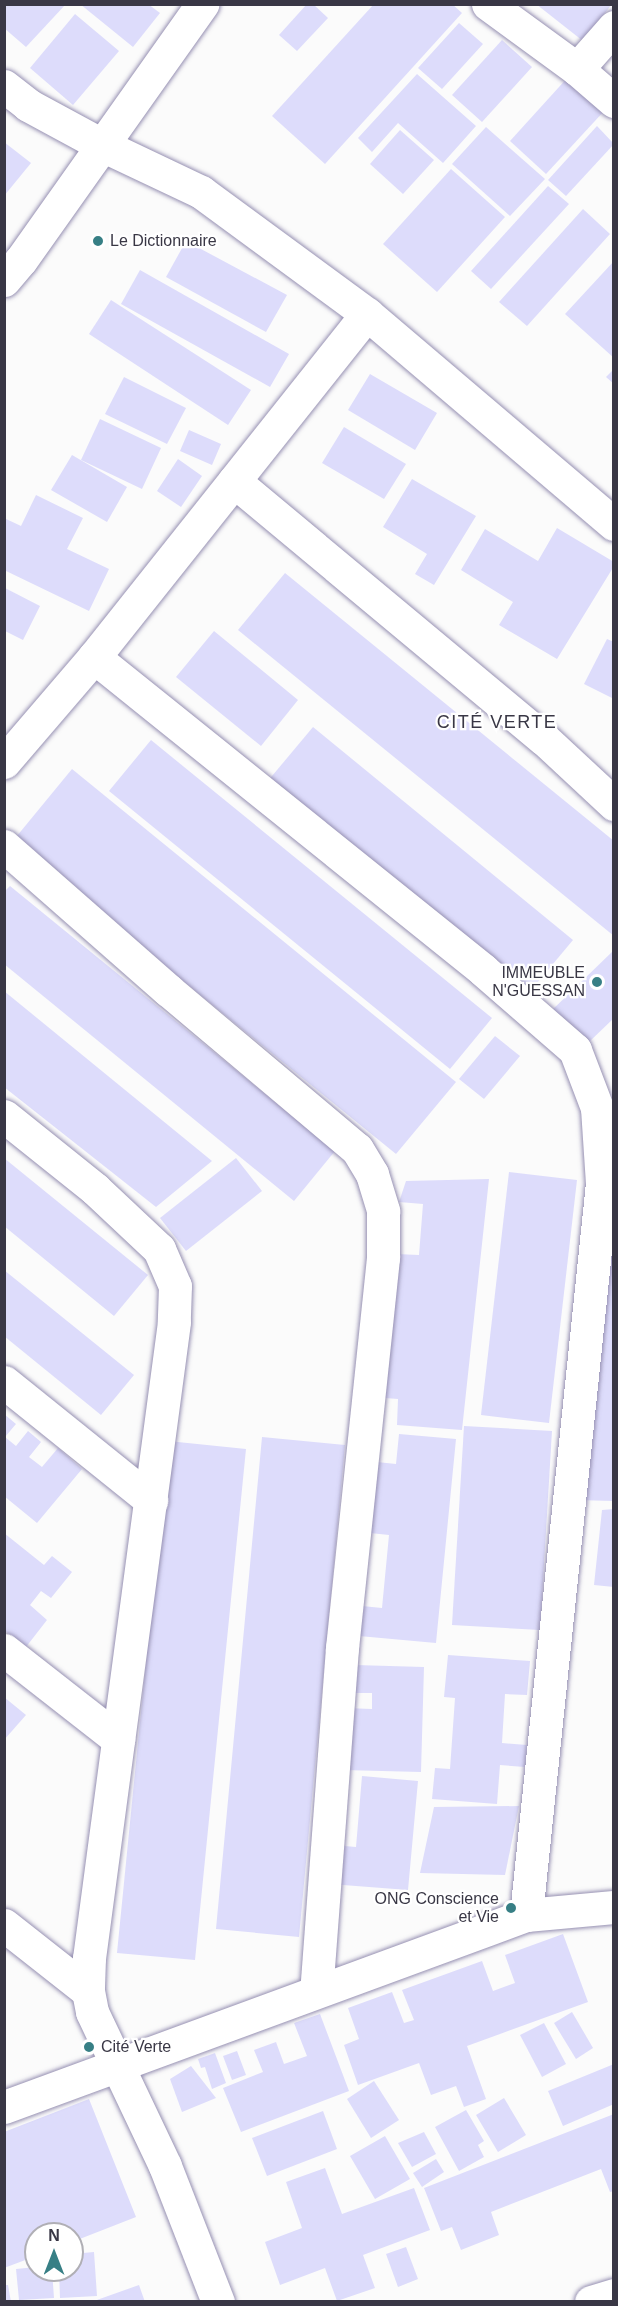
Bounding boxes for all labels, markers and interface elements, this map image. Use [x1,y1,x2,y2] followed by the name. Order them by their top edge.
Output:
[110,231,217,251] place label: Le Dictionnaire
[91,234,105,248] marker: Le Dictionnaire
[437,711,557,733] district label: CITÉ VERTE
[492,963,585,1001] place label: IMMEUBLE N'GUESSAN
[590,975,604,989] marker: IMMEUBLE N'GUESSAN
[375,1889,499,1927] place label: ONG Conscience et Vie
[504,1901,518,1915] marker: ONG Conscience et Vie
[101,2037,171,2057] place label: Cité Verte
[82,2040,96,2054] marker: Cité Verte
[24,2222,84,2282] north arrow
[48,2227,60,2244] text: N

